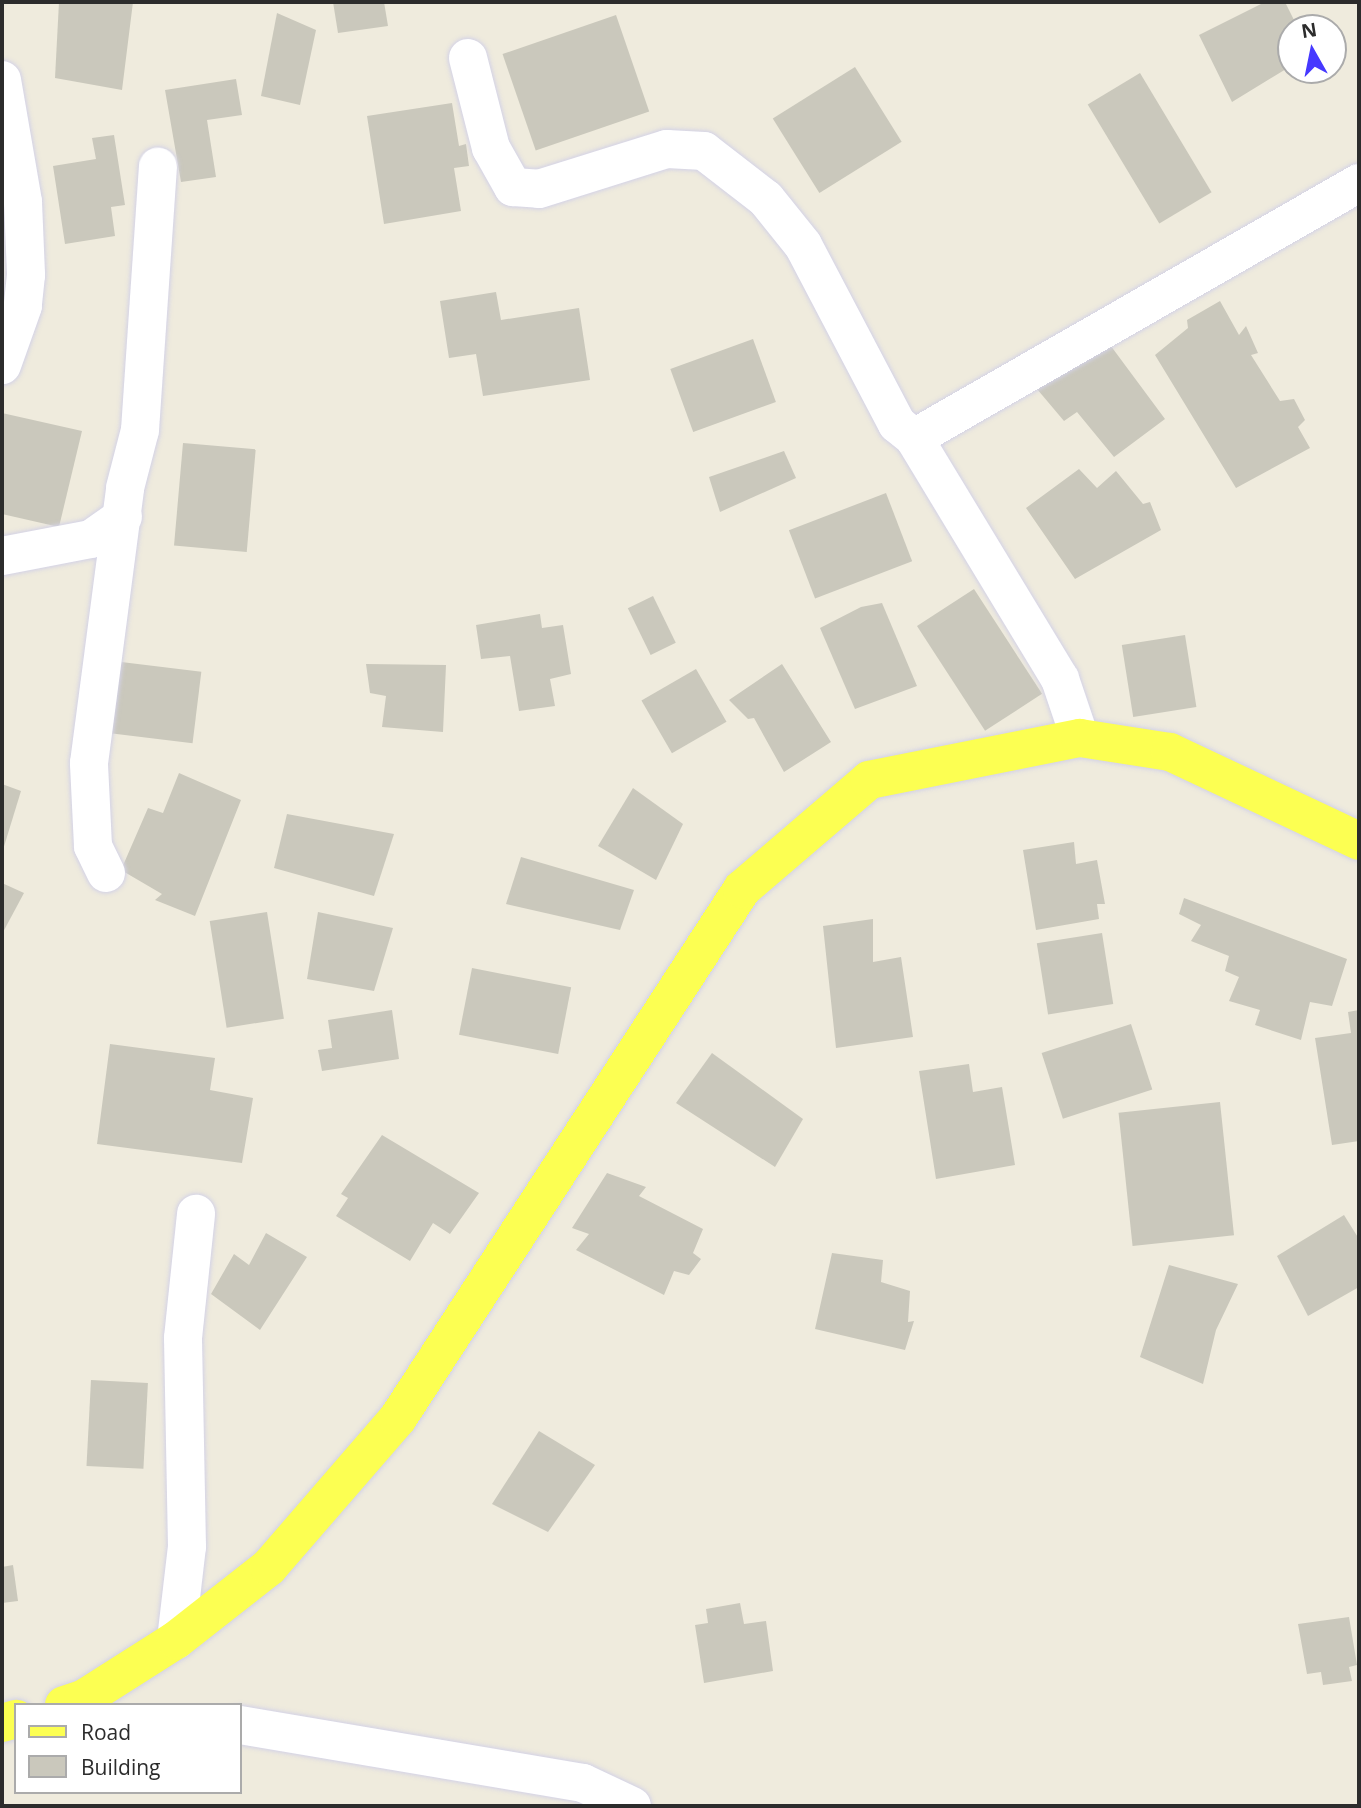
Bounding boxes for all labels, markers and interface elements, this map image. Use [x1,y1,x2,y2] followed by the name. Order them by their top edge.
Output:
[1277,14,1347,84] north arrow
[1299,16,1319,44] text: N
[14,1703,242,1794] legend
[81,1718,131,1746] text: Road
[81,1753,160,1781] text: Building

